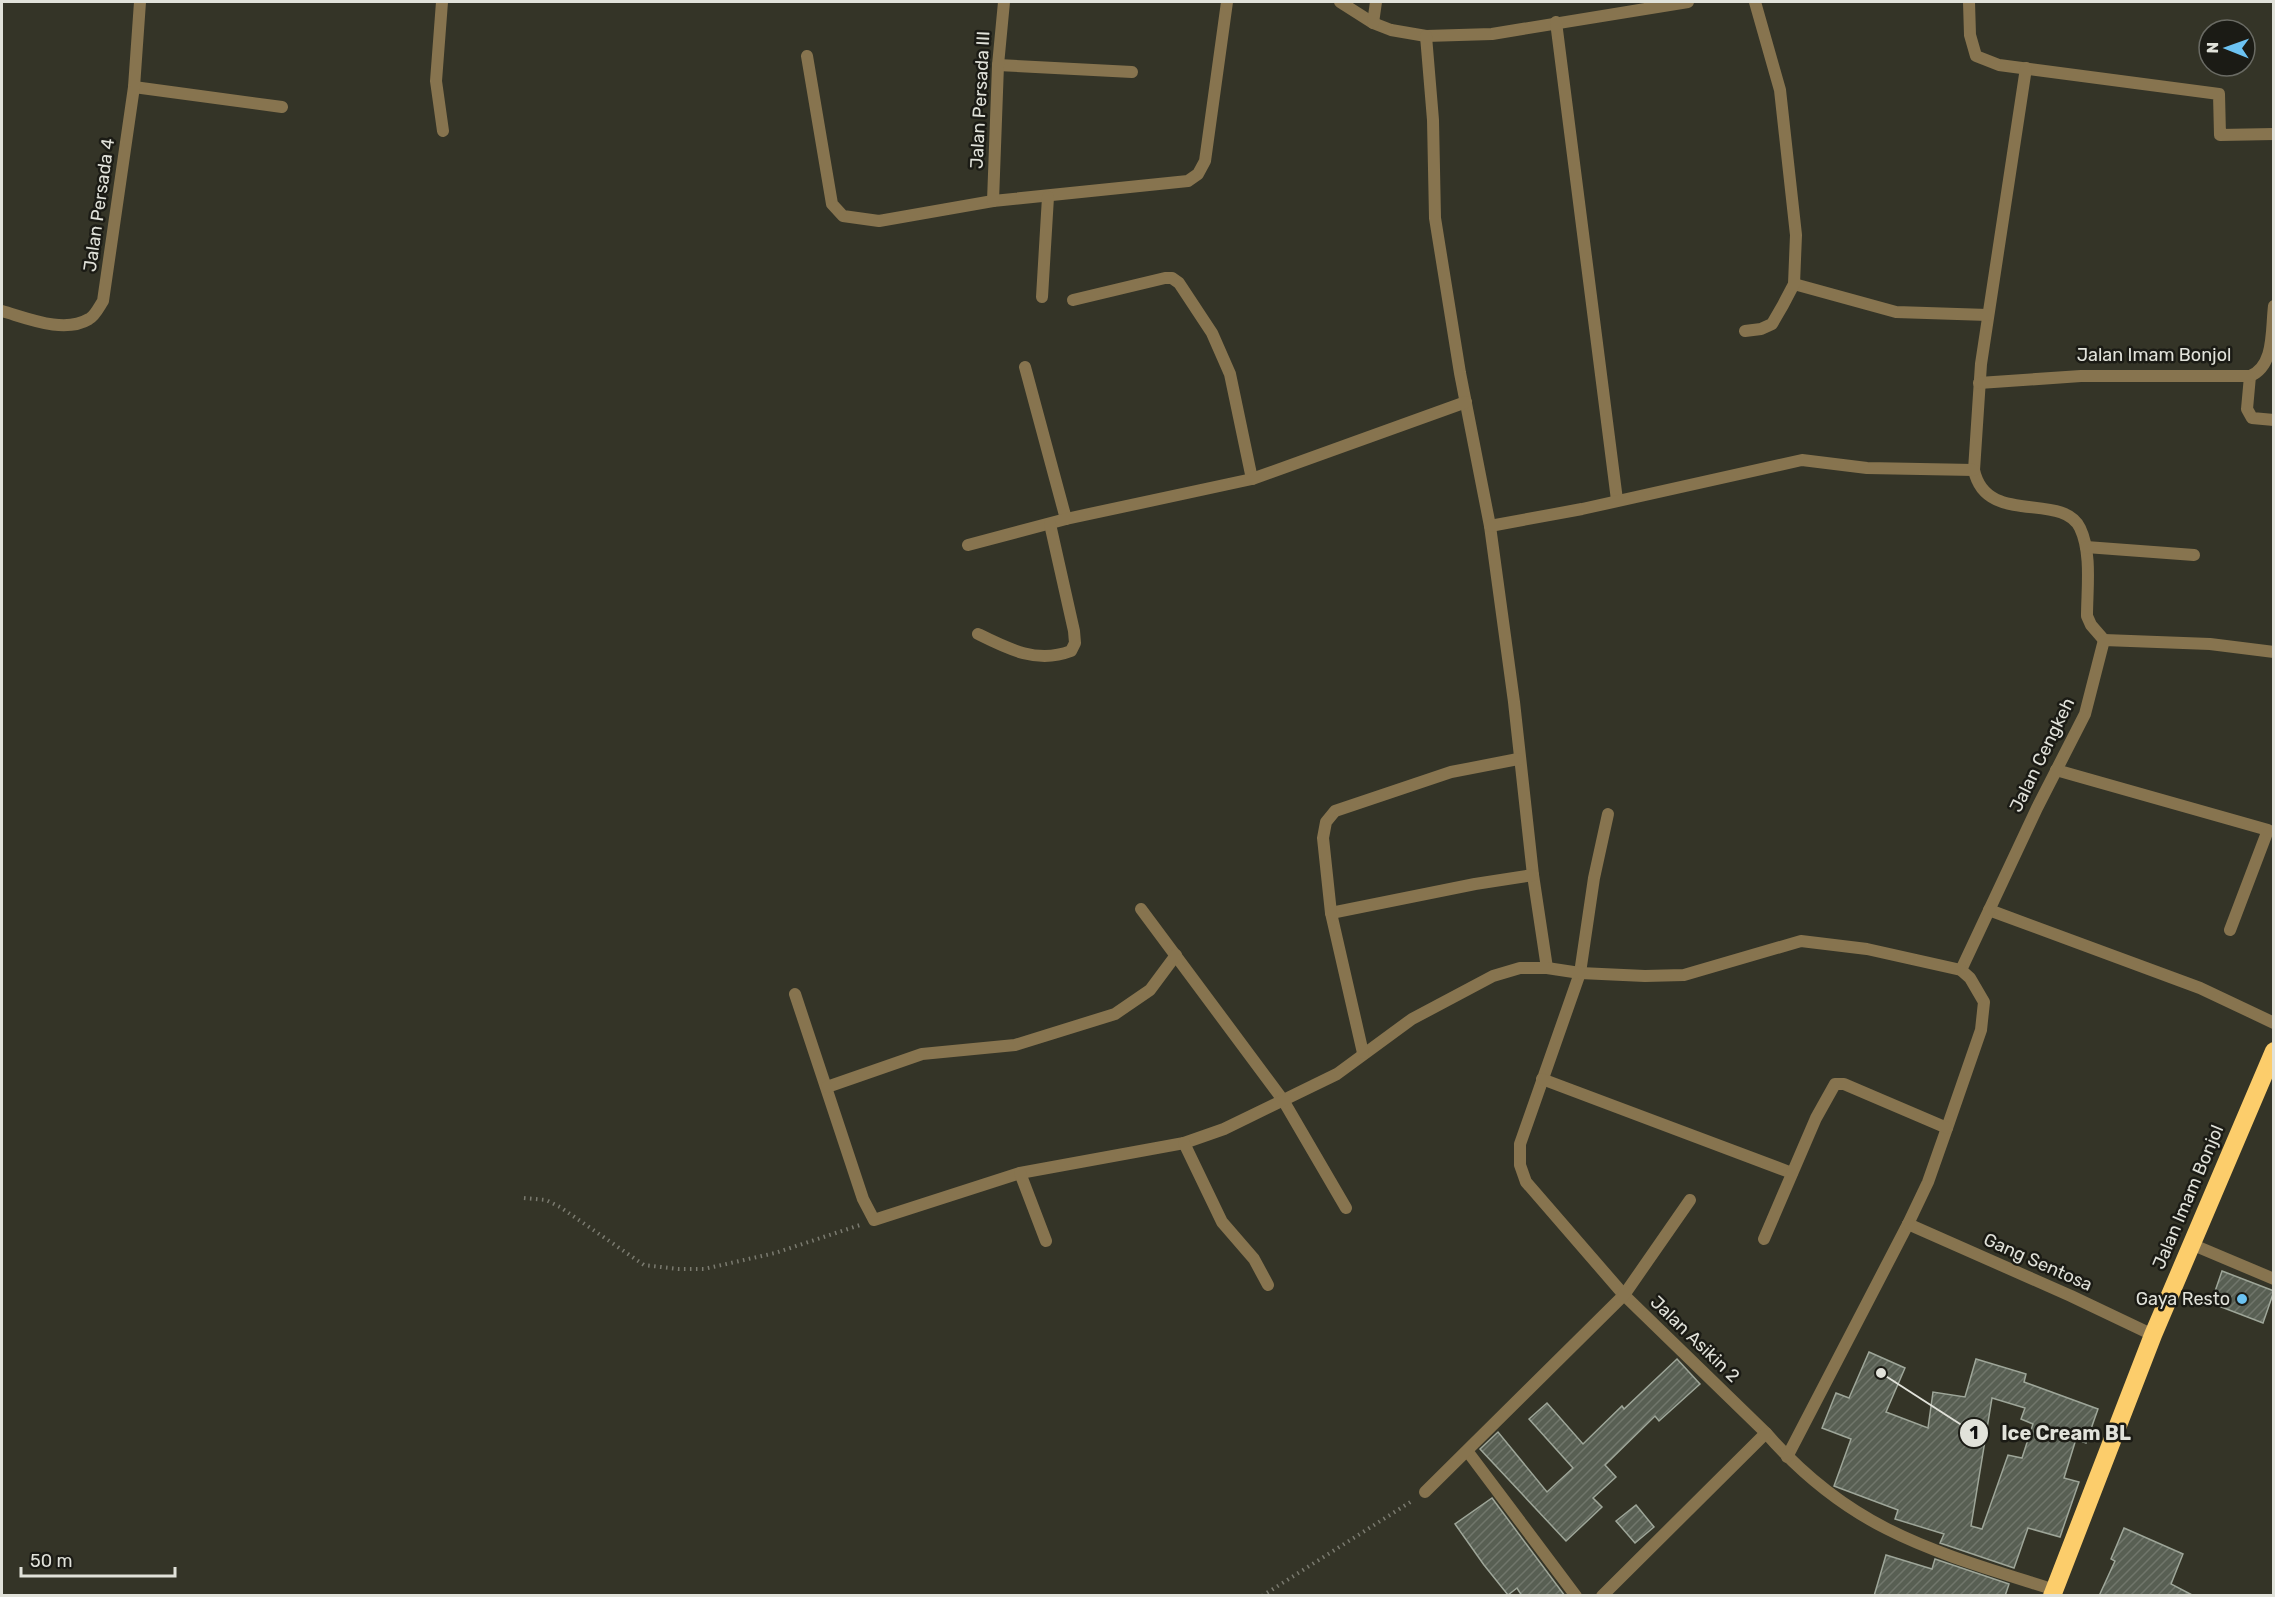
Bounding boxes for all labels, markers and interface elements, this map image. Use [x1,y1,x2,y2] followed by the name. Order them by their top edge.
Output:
[2197,18,2257,78] north arrow
[965,30,995,170] street label: Jalan Persada III
[2203,42,2222,54] text: N
[79,137,119,273] street label: Jalan Persada 4
[2077,344,2231,366] street label: Jalan Imam Bonjol
[2005,694,2079,816] street label: Jalan Cengkeh
[2148,1121,2228,1273] street label: Jalan Imam Bonjol
[1980,1228,2096,1296] street label: Gang Sentosa
[2136,1288,2230,1310] place label: Gaya Resto
[1646,1291,1744,1387] street label: Jalan Asikin 2
[2235,1292,2249,1306] marker: Gaya Resto
[1959,1414,2143,1452] callout: Ice Cream BL
[2001,1421,2131,1445] text: Ice Cream BL
[1970,1422,1978,1444] text: 1
[21,1540,176,1578] scale bar
[30,1550,73,1572] text: 50 m

